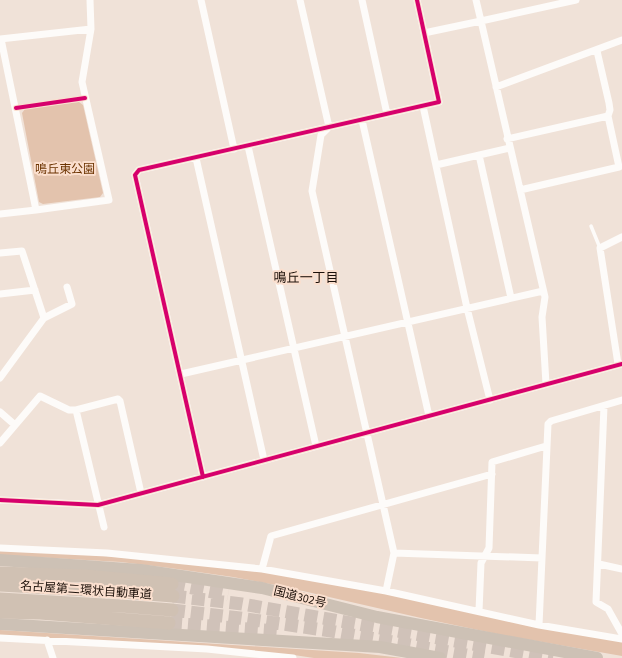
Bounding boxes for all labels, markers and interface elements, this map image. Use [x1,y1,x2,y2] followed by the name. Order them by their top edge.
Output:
[35,161,95,178] park label: 鳴丘東公園
[273,269,339,287] district label: 鳴丘一丁目
[20,577,152,604] street label: 名古屋第二環状自動車道
[272,583,328,612] street label: 国道302号

